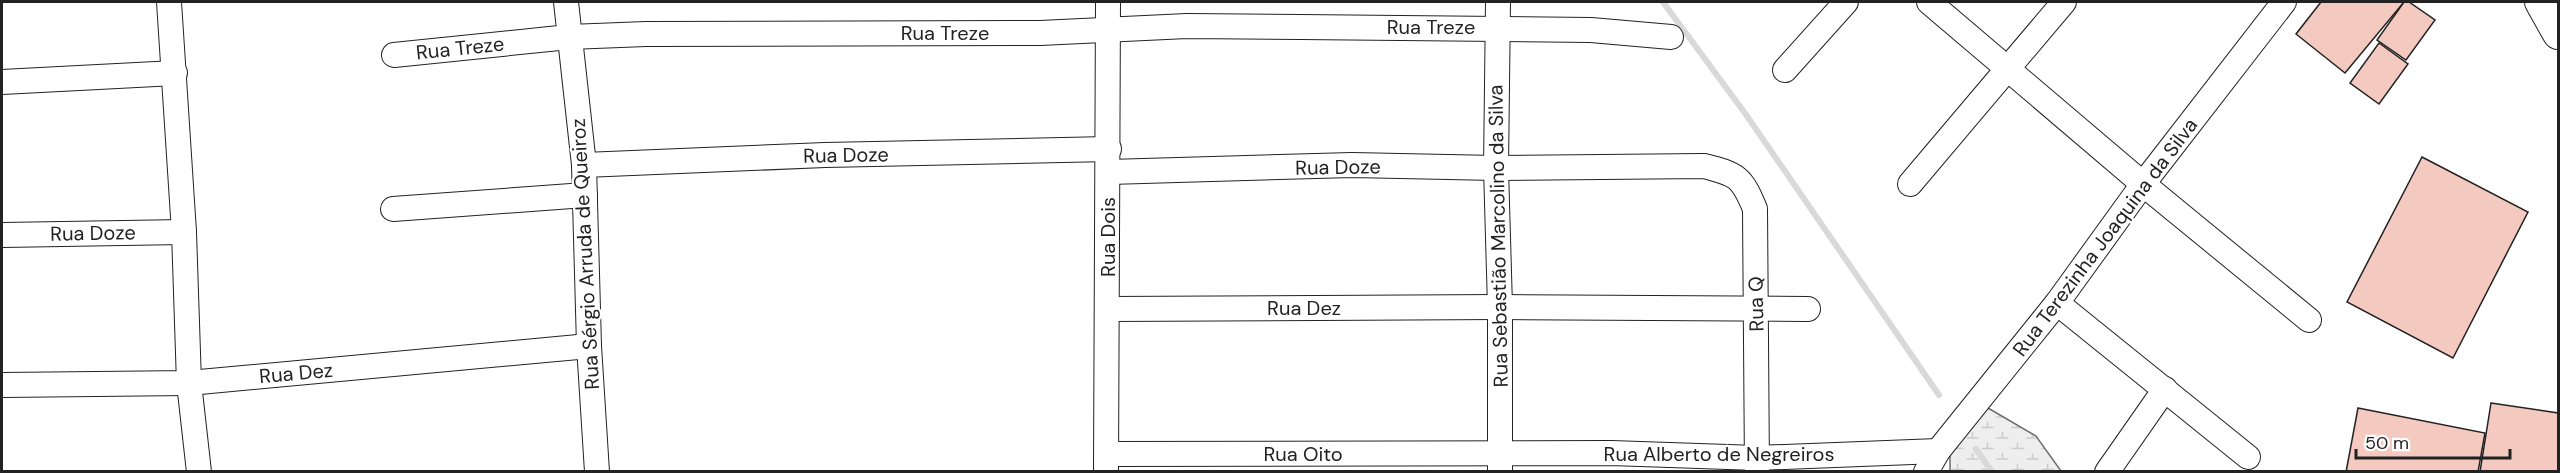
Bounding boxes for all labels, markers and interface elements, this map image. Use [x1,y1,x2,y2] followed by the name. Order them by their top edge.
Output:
[1387,14,1475,40] street label: Rua Treze
[901,20,989,46] street label: Rua Treze
[415,30,505,66] street label: Rua Treze
[1482,84,1514,388] street label: Rua Sebastião Marcolino da Silva
[2007,113,2203,361] street label: Rua Terezinha Joaquina da Silva
[565,118,605,390] street label: Rua Sérgio Arruda de Queiroz
[803,141,889,169] street label: Rua Doze
[1295,153,1381,181] street label: Rua Doze
[1095,197,1121,277] street label: Rua Dois
[50,219,136,247] street label: Rua Doze
[1743,276,1769,332] street label: Rua Q
[1267,295,1341,321] street label: Rua Dez
[258,357,334,389] street label: Rua Dez
[2356,422,2510,460] scale bar
[2365,431,2409,455] text: 50 m
[1263,441,1343,467] street label: Rua Oito
[1604,441,1834,467] street label: Rua Alberto de Negreiros

